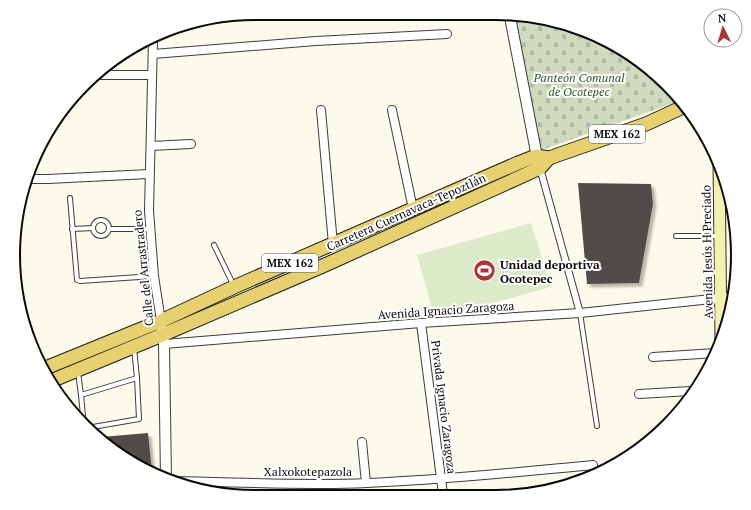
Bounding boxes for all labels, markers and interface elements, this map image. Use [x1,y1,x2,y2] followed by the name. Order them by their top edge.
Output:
[703,8,743,48] north arrow
[717,11,728,25] text: N
[532,70,625,99] park label: Panteón Comunal de Ocotepec
[589,125,645,143] road number: MEX 162
[324,170,488,254] street label: Carretera Cuernavaca-Tepoztlán
[698,185,716,319] street label: Avenida Jesús H Preciado
[129,209,157,327] street label: Calle del Arrastradero
[262,254,318,272] road number: MEX 162
[500,257,600,286] place label: Unidad deportiva Ocotepec
[471,258,497,284] sports icon: Unidad deportiva Ocotepec
[377,298,515,322] street label: Avenida Ignacio Zaragoza
[428,339,460,475] street label: Privada Ignacio Zaragoza
[264,464,352,479] street label: Xalxokotepazola

